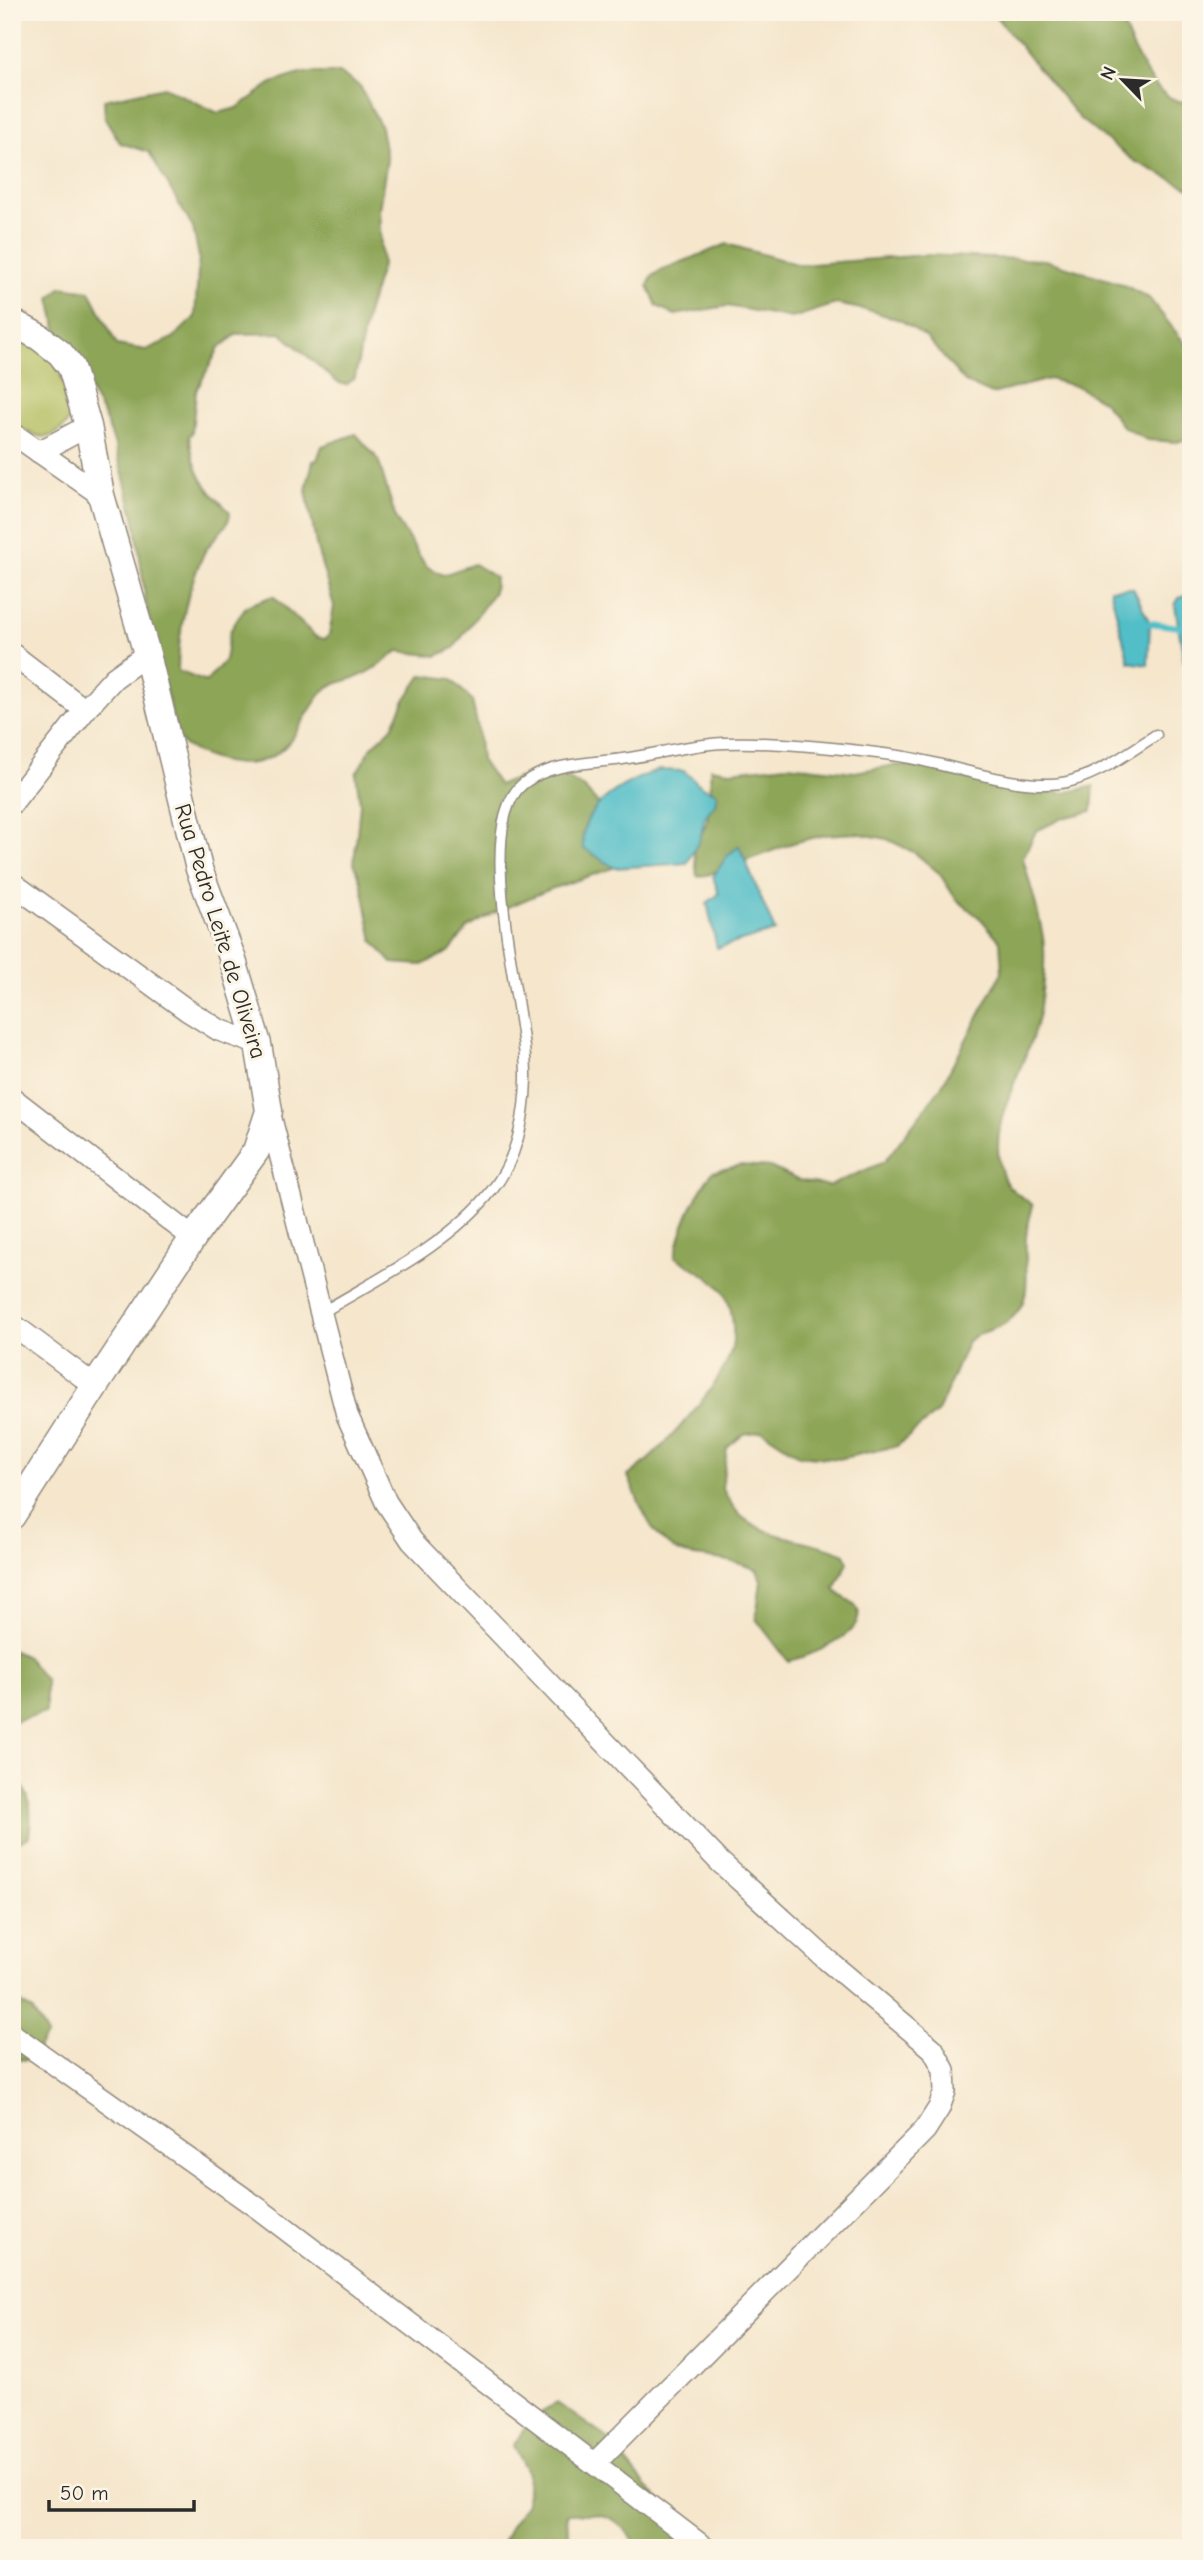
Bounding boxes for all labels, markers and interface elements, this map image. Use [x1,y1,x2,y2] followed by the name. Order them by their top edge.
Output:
[1088,46,1158,116] north arrow
[1096,63,1121,84] text: N
[169,800,272,1062] street label: Rua Pedro Leite de Oliveira
[49,2469,194,2513] scale bar
[60,2481,109,2505] text: 50 m

